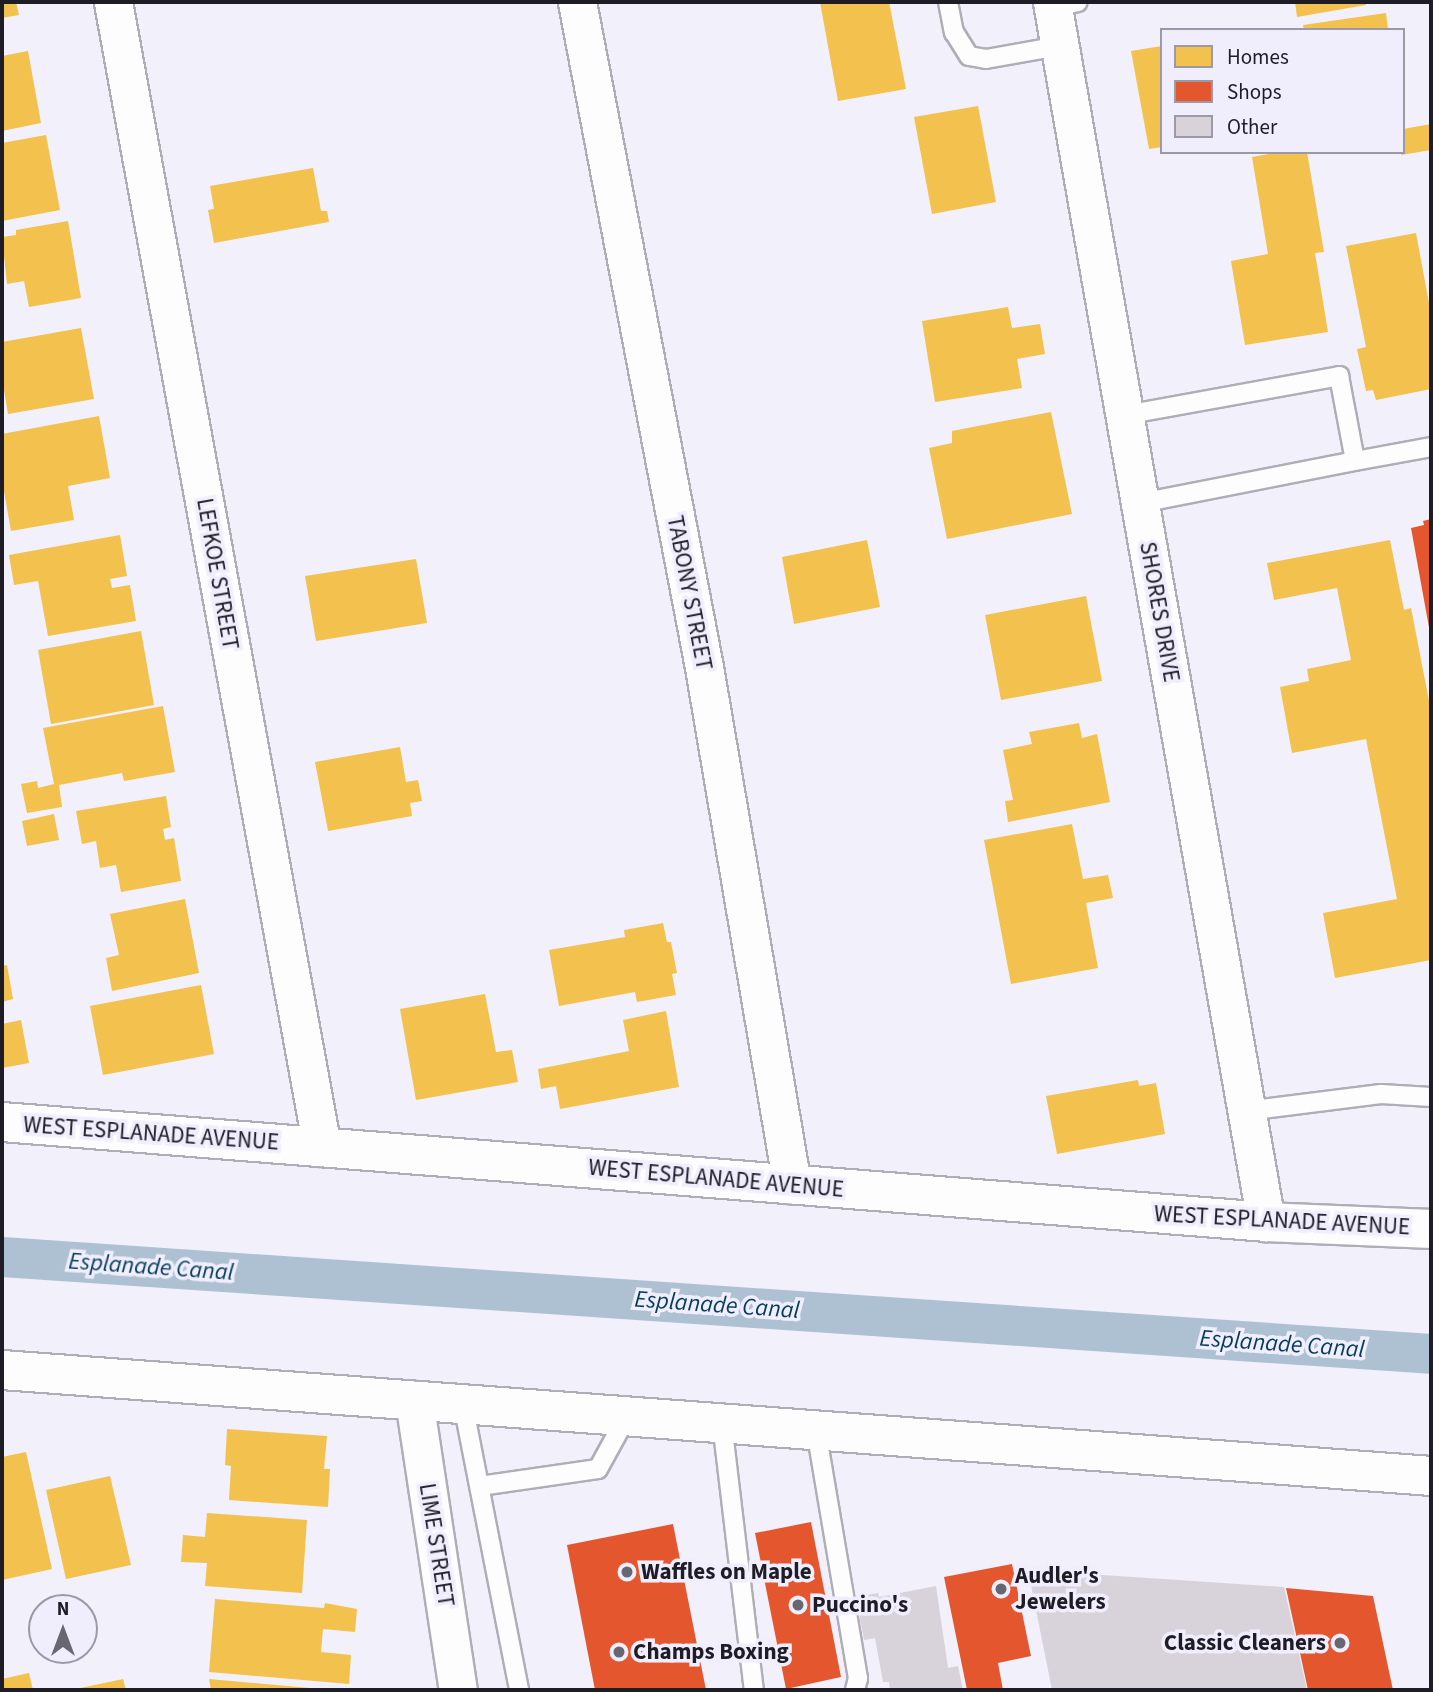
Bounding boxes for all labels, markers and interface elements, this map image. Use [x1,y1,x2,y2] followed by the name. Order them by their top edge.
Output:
[1160,28,1405,154] legend
[1227,42,1289,72] text: Homes
[1227,77,1281,107] text: Shops
[1227,112,1277,142] text: Other
[190,496,244,652] street label: LEFKOE STREET
[660,513,718,673] street label: TABONY STREET
[1133,540,1185,684] street label: SHORES DRIVE
[22,1111,280,1157] street label: WEST ESPLANADE AVENUE
[587,1154,845,1204] street label: WEST ESPLANADE AVENUE
[1153,1201,1411,1241] street label: WEST ESPLANADE AVENUE
[67,1247,235,1287] water label: Esplanade Canal
[633,1285,801,1325] water label: Esplanade Canal
[1198,1324,1366,1364] water label: Esplanade Canal
[413,1481,459,1609] street label: LIME STREET
[641,1558,812,1586] place label: Waffles on Maple
[1015,1562,1106,1616] place label: Audler's Jewelers
[619,1564,635,1580] marker: Waffles on Maple
[993,1581,1009,1597] marker: Audler's Jewelers
[812,1591,908,1619] place label: Puccino's
[28,1594,98,1664] north arrow
[57,1596,69,1623] text: N
[790,1597,806,1613] marker: Puccino's
[1164,1629,1326,1657] place label: Classic Cleaners
[1332,1635,1348,1651] marker: Classic Cleaners
[633,1638,789,1666] place label: Champs Boxing
[611,1644,627,1660] marker: Champs Boxing

